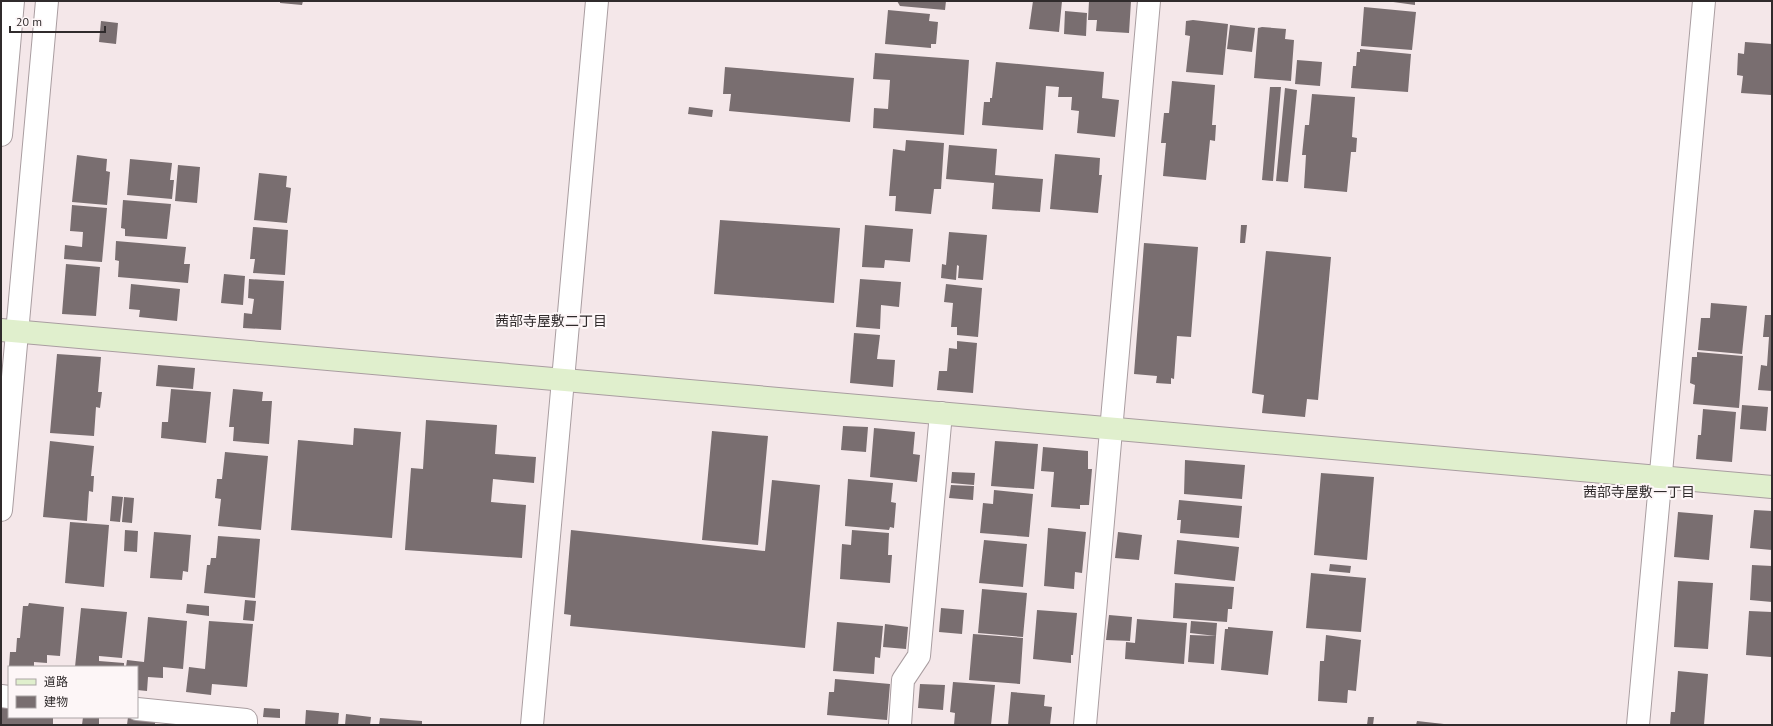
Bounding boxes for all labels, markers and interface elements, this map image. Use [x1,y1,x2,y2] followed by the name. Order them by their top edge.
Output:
[10,8,105,34] scale bar
[16,14,42,29] text: 20 m
[495,312,607,330] district label: 茜部寺屋敷二丁目
[1583,483,1695,501] district label: 茜部寺屋敷一丁目
[8,666,138,718] legend
[44,674,68,689] text: 道路
[44,694,68,709] text: 建物

